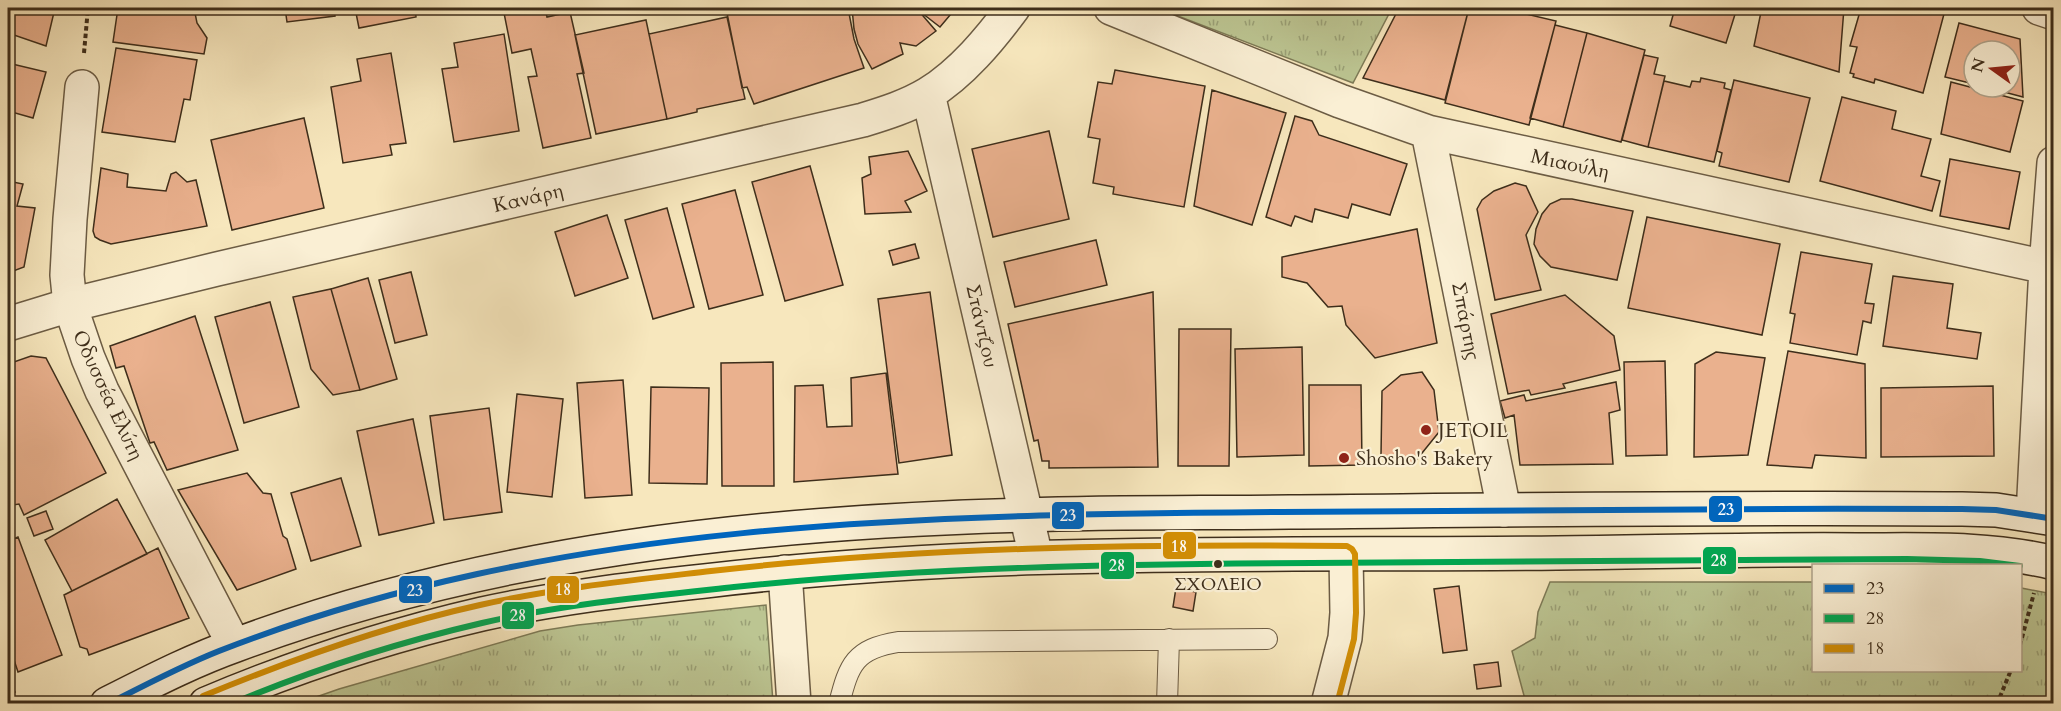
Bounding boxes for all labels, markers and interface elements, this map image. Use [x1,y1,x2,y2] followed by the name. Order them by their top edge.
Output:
[1962,39,2022,99] north arrow
[1966,56,1991,75] text: N
[1528,143,1612,185] street label: Μιαούλη
[490,177,566,219] street label: Κανάρη
[1445,280,1487,363] street label: Σπάρτης
[959,282,1005,370] street label: Στάντζου
[66,326,150,464] street label: Οδυσσέα Ελύτη
[1435,417,1509,444] place label: JETOIL
[1419,423,1433,437] marker: JETOIL
[1356,445,1493,472] place label: Shosho's Bakery
[1337,451,1351,465] marker: Shosho's Bakery
[1708,495,1743,523] line badge: 23
[1718,499,1734,521] text: 23
[1051,501,1085,530] line badge: 23
[1060,505,1076,527] text: 23
[1162,531,1197,560] line badge: 18
[1171,536,1187,558] text: 18
[1702,546,1737,575] line badge: 28
[1711,550,1727,572] text: 28
[1100,551,1135,580] line badge: 28
[1109,555,1125,577] text: 28
[1212,558,1224,570] marker: ΣΧΟΛΕΙΟ
[1812,564,2022,672] legend
[1174,572,1262,597] place label: ΣΧΟΛΕΙΟ
[398,575,433,604] line badge: 23
[546,575,580,604] line badge: 18
[1866,576,1884,601] text: 23
[555,579,571,601] text: 18
[407,580,423,602] text: 23
[501,601,535,630] line badge: 28
[510,605,526,627] text: 28
[1866,606,1884,631] text: 28
[1866,636,1884,661] text: 18

